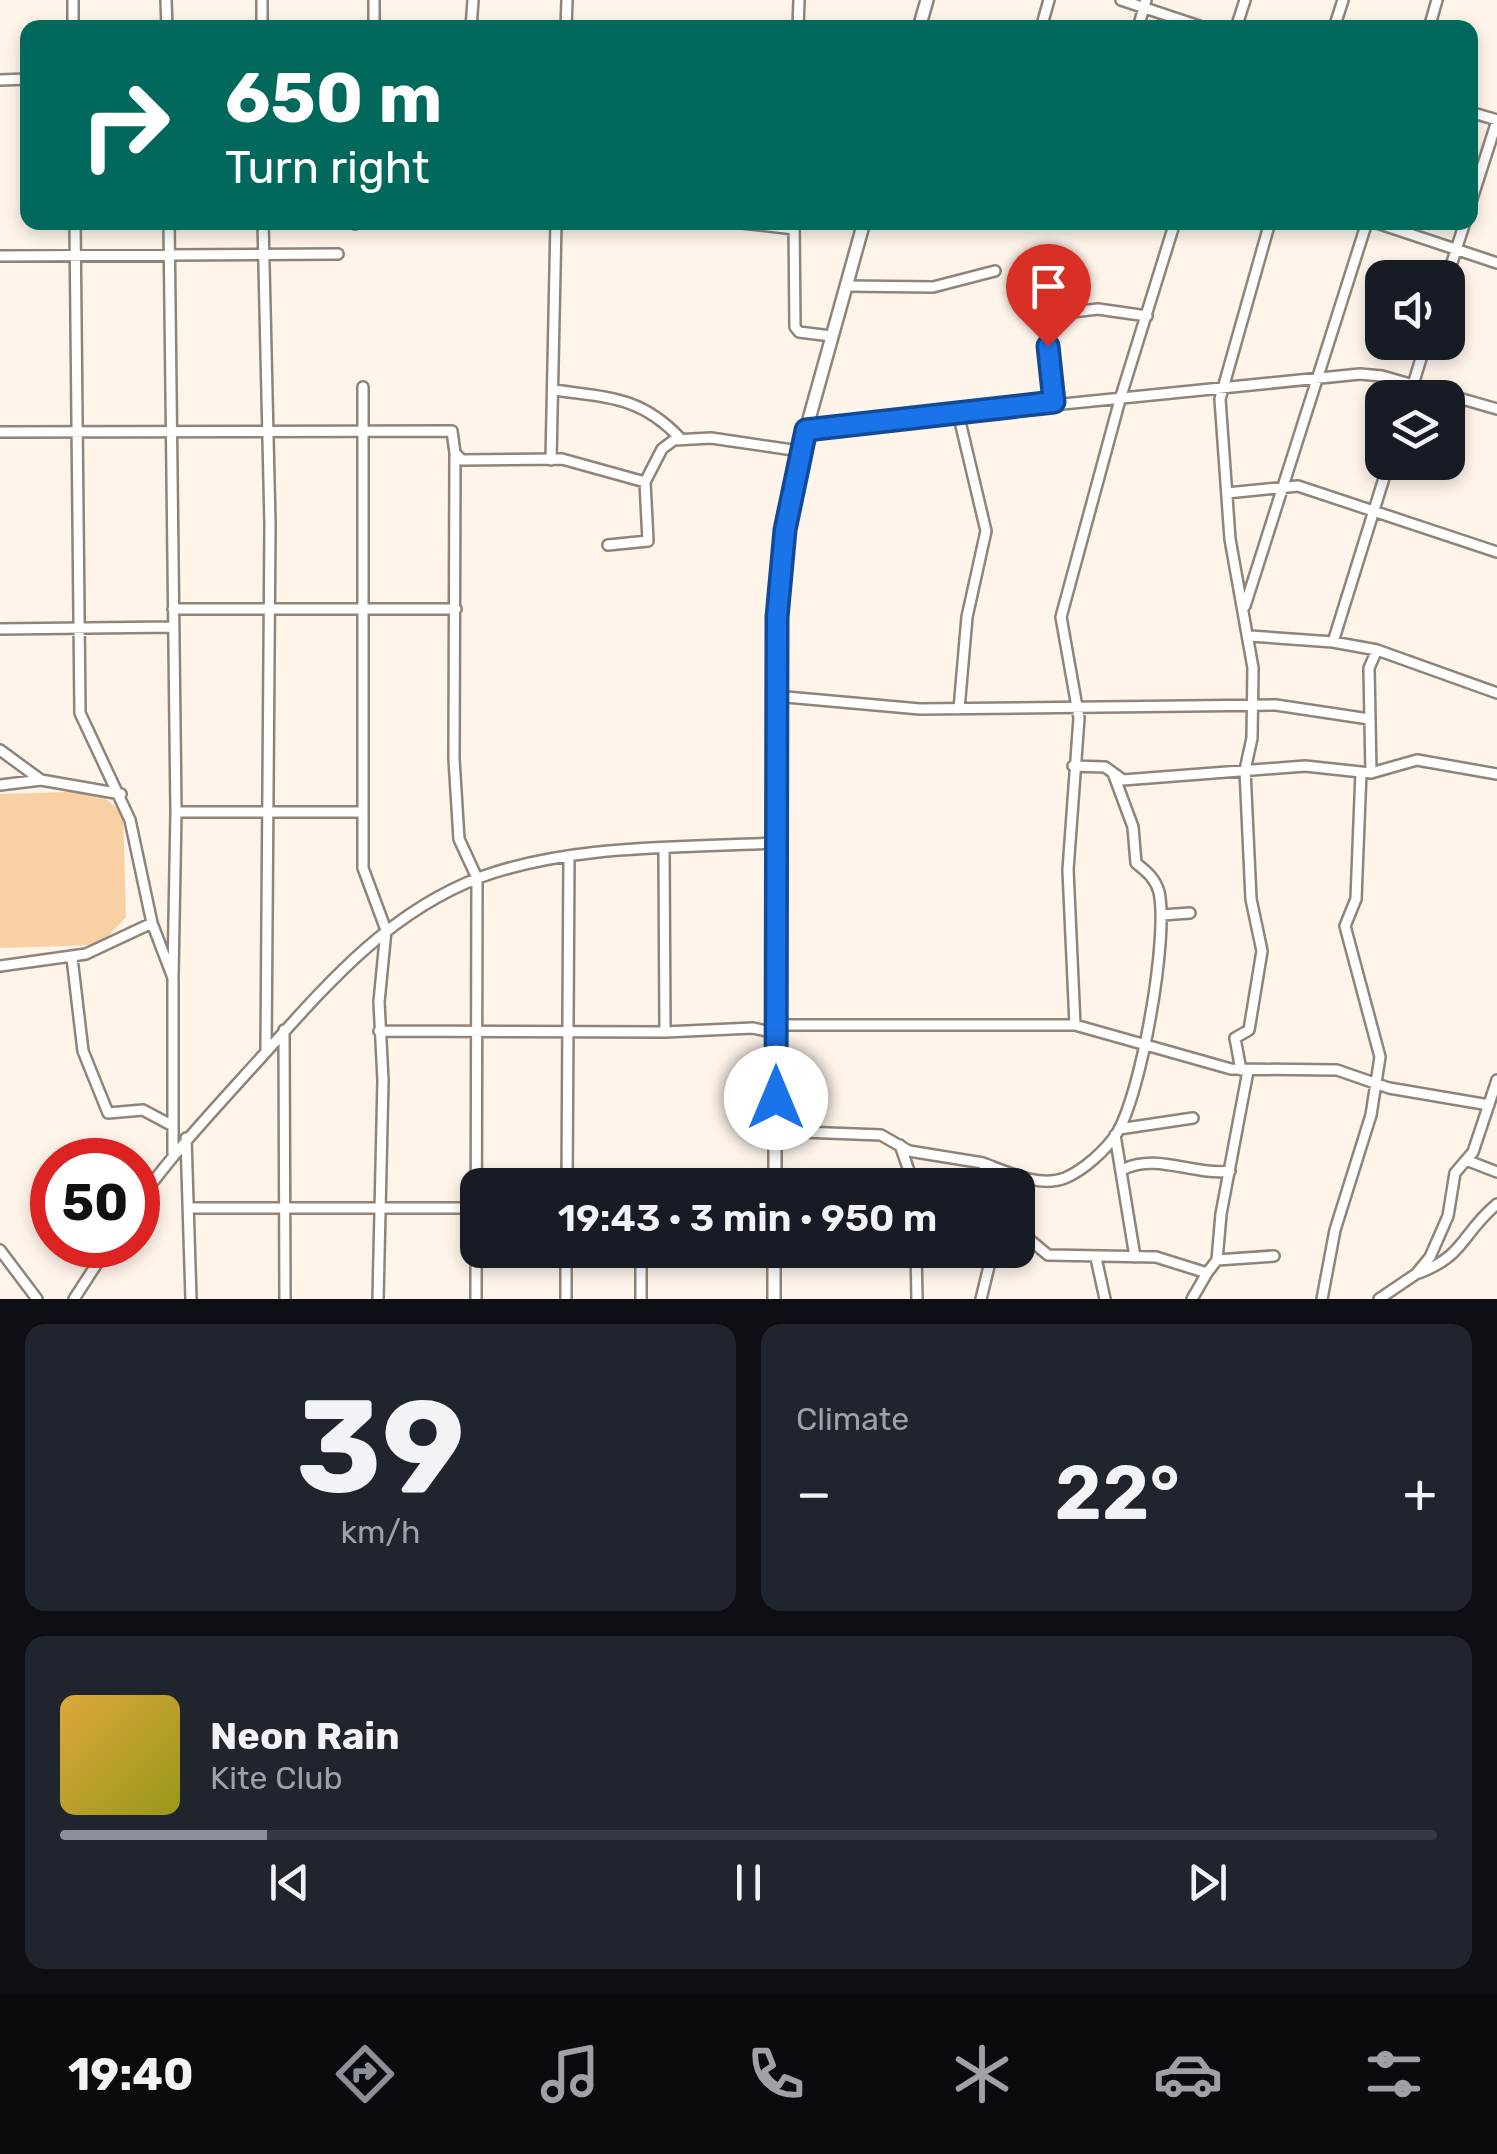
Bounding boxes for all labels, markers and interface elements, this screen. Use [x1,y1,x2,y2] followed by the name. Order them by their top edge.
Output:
[225,57,442,140] text: 650 m
[60,60,190,190] icon: right
[225,141,429,194] text: Turn right
[1006,244,1091,347] pin
[1021,259,1076,314] icon: arrive
[1365,260,1465,480] map controls
[1365,260,1465,360] button: sound
[1365,380,1465,480] button: layers
[724,1046,828,1150] position arrow
[30,1138,160,1268] speed limit sign: 50
[558,1195,937,1241] text: 19:43 · 3 min · 950 m
[296,1370,465,1525] text: 39
[796,1400,909,1438] text: Climate
[1055,1449,1180,1538] text: 22°
[796,1461,832,1526] text: −
[1403,1461,1437,1526] text: +
[341,1513,420,1551] text: km/h
[210,1713,400,1759] text: Neon Rain
[210,1759,343,1797] text: Kite Club
[262,1855,317,1910] icon: previous
[721,1855,776,1910] icon: pause
[1180,1855,1235,1910] icon: next
[330,2039,400,2109] icon: directions
[535,2039,605,2109] icon: music
[741,2039,811,2109] icon: phone
[947,2039,1017,2109] icon: climate
[1153,2039,1223,2109] icon: car
[1359,2039,1429,2109] icon: filters
[68,2048,194,2101] text: 19:40

